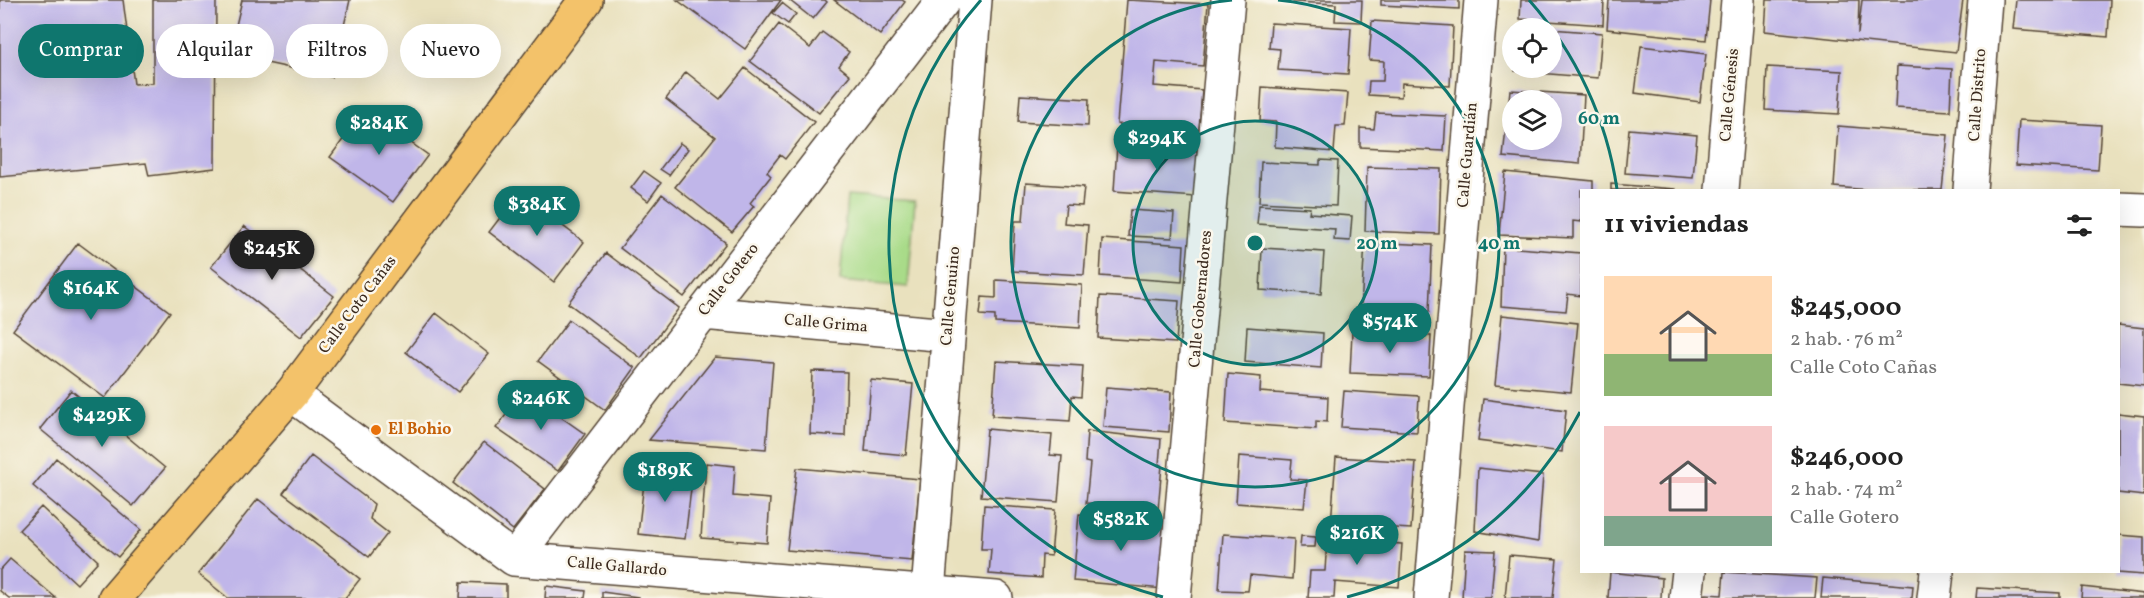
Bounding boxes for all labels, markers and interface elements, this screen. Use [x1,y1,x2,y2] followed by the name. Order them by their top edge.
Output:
[1502,18,1562,150] map controls
[1502,18,1562,78] button: locate
[18,24,144,78] chip: Comprar
[156,24,274,78] chip: Alquilar
[286,24,388,78] chip: Filtros
[400,24,501,78] chip: Nuevo
[1715,47,1745,143] street label: Calle Génesis
[1964,48,1992,142] street label: Calle Distrito
[1502,90,1562,150] button: layers
[1452,101,1484,209] street label: Calle Guardián
[337,105,421,156] pin: $284K
[1578,107,1620,132] text: 60 m
[350,110,408,138] text: $284K
[1115,120,1199,171] pin: $294K
[1128,125,1186,153] text: $294K
[495,186,579,237] pin: $384K
[508,191,566,219] text: $384K
[1604,207,1749,243] text: 11 viviendas
[2063,209,2096,242] icon: filters
[1184,229,1218,369] street label: Calle Gobernadores
[230,230,314,281] pin: $245K
[1356,232,1398,257] text: 20 m
[1478,232,1520,257] text: 40 m
[1245,233,1265,253] centre of rings
[243,235,301,263] text: $245K
[693,239,765,321] street label: Calle Gotero
[936,245,966,347] street label: Calle Genuino
[314,251,402,359] street label: Calle Coto Cañas
[49,270,133,321] pin: $164K
[63,275,119,303] text: $164K
[1790,290,1902,326] text: $245,000
[1652,300,1724,372] icon: home
[1348,303,1432,354] pin: $574K
[1362,308,1418,336] text: $574K
[783,309,869,339] street label: Calle Grima
[1790,326,1903,354] text: 2 hab. · 76 m²
[1790,354,1937,382] text: Calle Coto Cañas
[499,380,583,431] pin: $246K
[512,385,570,413] text: $246K
[60,397,144,448] pin: $429K
[72,402,132,430] text: $429K
[388,419,451,441] place label: El Bohio
[369,423,383,437] marker: El Bohio
[1790,440,1904,476] text: $246,000
[1652,450,1724,522] icon: home
[623,452,707,503] pin: $189K
[637,457,693,485] text: $189K
[1790,476,1903,504] text: 2 hab. · 74 m²
[1079,501,1163,552] pin: $582K
[1790,504,1899,532] text: Calle Gotero
[1093,506,1149,534] text: $582K
[1315,515,1399,566] pin: $216K
[1329,520,1385,548] text: $216K
[566,552,668,582] street label: Calle Gallardo

